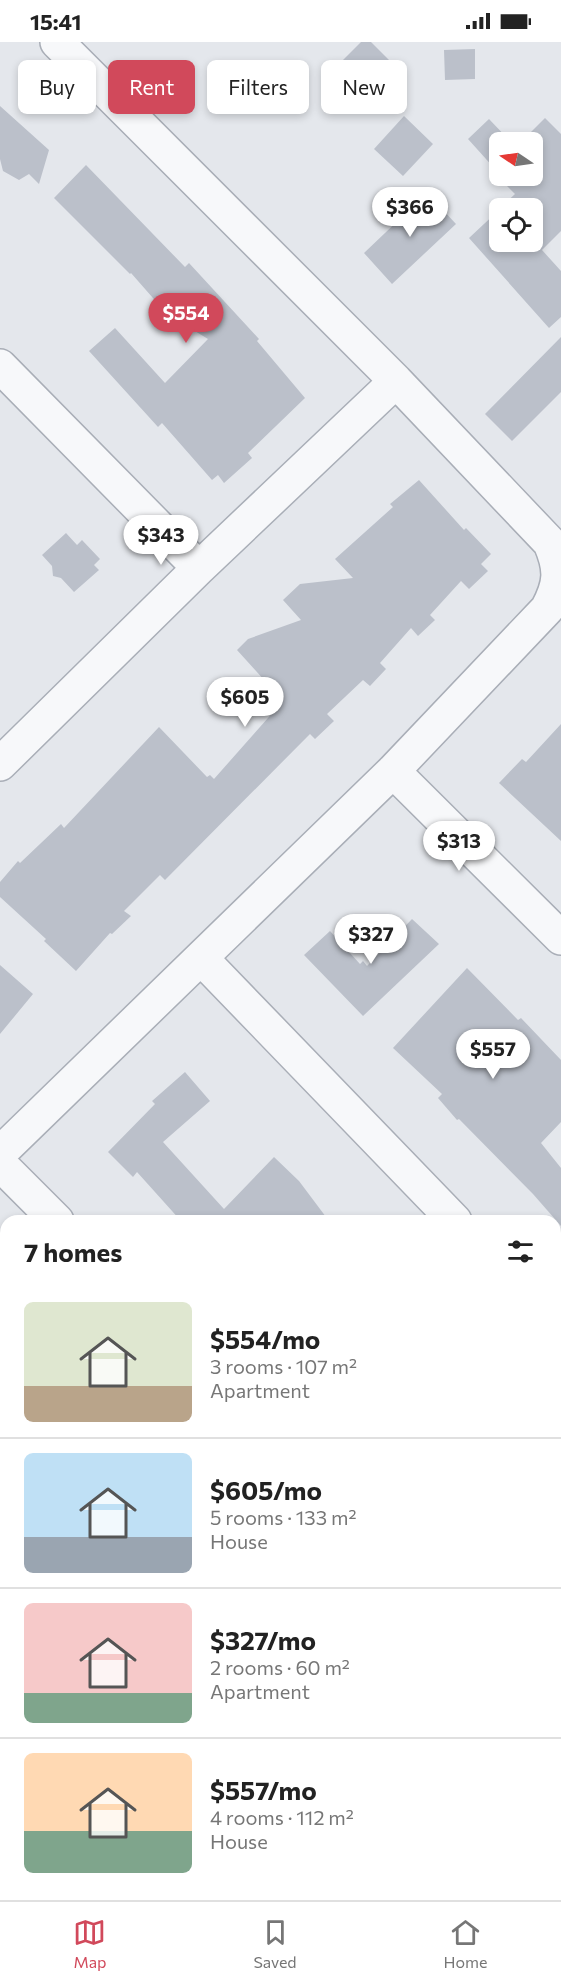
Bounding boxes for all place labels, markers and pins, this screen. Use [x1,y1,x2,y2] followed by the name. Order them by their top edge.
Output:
[374,187,446,238] pin: $366
[150,293,222,344] pin: $554
[125,515,197,566] pin: $343
[209,677,281,728] pin: $605
[423,821,495,872] pin: $313
[335,914,407,965] pin: $327
[457,1029,529,1080] pin: $557

